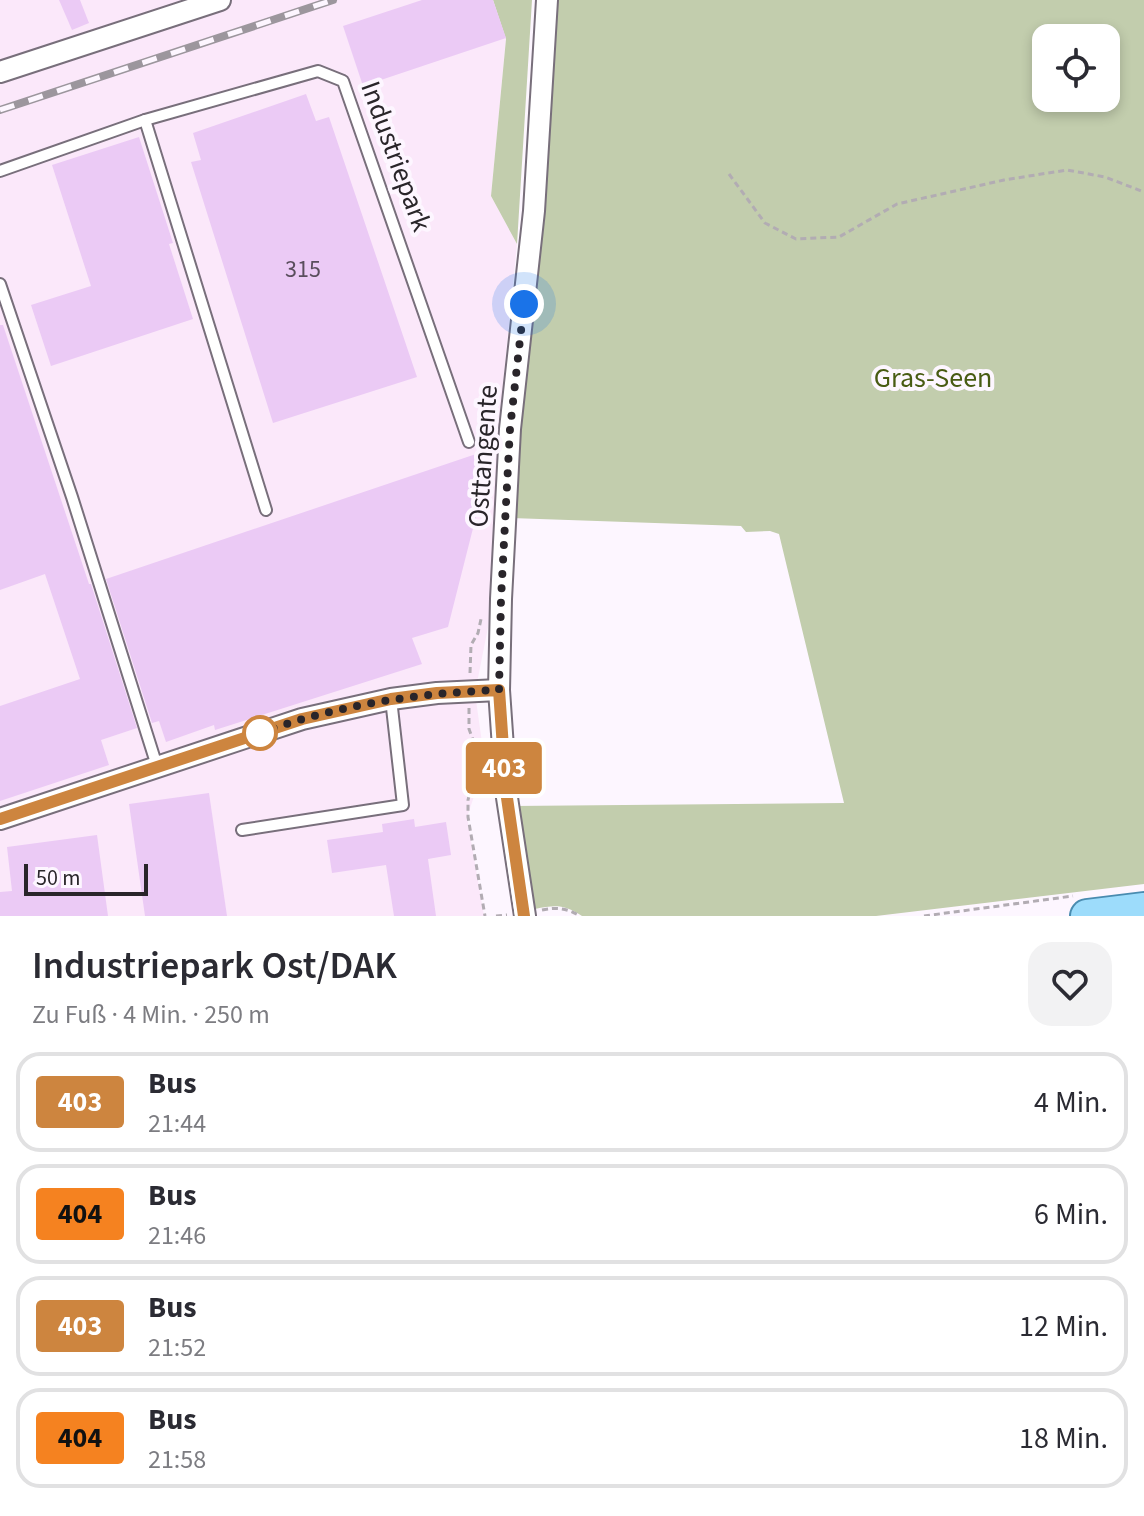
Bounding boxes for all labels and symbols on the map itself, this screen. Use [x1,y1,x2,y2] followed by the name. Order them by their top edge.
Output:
[350,76,442,237] street label: Industriepark
[285,252,321,287] house number: 315
[504,284,544,324] your location
[874,358,992,398] park label: Gras-Seen
[458,383,508,529] street label: Osttangente
[243,716,277,750] unlabelled marker
[458,742,550,794] line badge: 403
[24,860,148,896] scale bar

